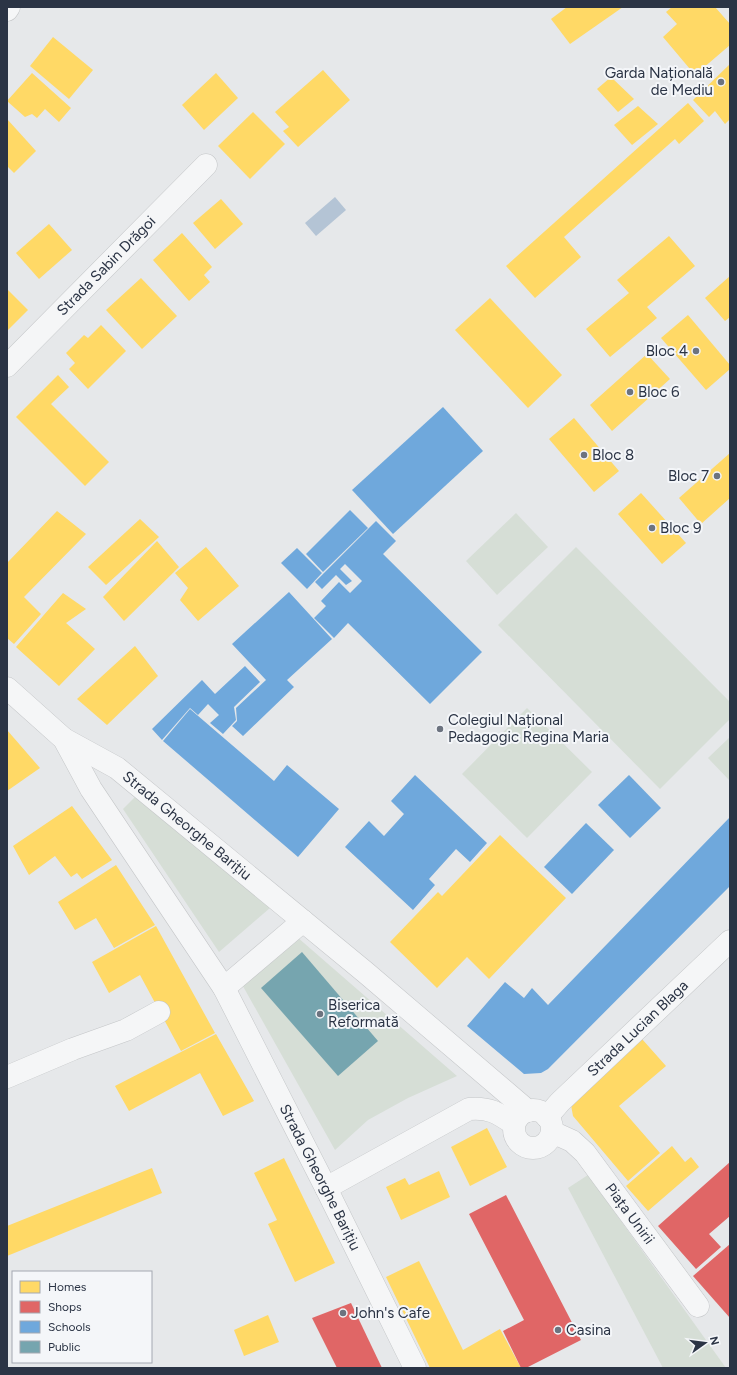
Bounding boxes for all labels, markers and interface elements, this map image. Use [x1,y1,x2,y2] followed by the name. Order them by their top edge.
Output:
[605,64,713,99] place label: Garda Națională de Mediu
[716,77,726,87] marker: Garda Națională de Mediu
[53,212,159,319] street label: Strada Sabin Drăgoi
[646,342,688,360] place label: Bloc 4
[691,346,701,356] marker: Bloc 4
[638,383,680,401] place label: Bloc 6
[625,387,635,397] marker: Bloc 6
[592,446,634,464] place label: Bloc 8
[579,450,589,460] marker: Bloc 8
[668,467,709,485] place label: Bloc 7
[712,471,722,481] marker: Bloc 7
[660,519,701,537] place label: Bloc 9
[647,523,657,533] marker: Bloc 9
[448,711,609,746] place label: Colegiul Național Pedagogic Regina Maria
[435,724,445,734] marker: Colegiul Național Pedagogic Regina Maria
[119,767,255,884] street label: Strada Gheorghe Barițiu
[584,976,692,1080] street label: Strada Lucian Blaga
[328,996,399,1031] place label: Biserica Reformată
[315,1009,325,1019] marker: Biserica Reformată
[276,1101,364,1254] street label: Strada Gheorghe Barițiu
[601,1180,658,1248] street label: Piața Unirii
[12,1271,152,1363] legend
[48,1280,87,1294] text: Homes
[48,1300,82,1314] text: Shops
[351,1304,430,1322] place label: John's Cafe
[338,1308,348,1318] marker: John's Cafe
[48,1320,91,1334] text: Schools
[566,1321,611,1339] place label: Casina
[685,1323,725,1363] north arrow
[553,1325,563,1335] marker: Casina
[707,1335,722,1346] text: N
[48,1340,81,1354] text: Public

